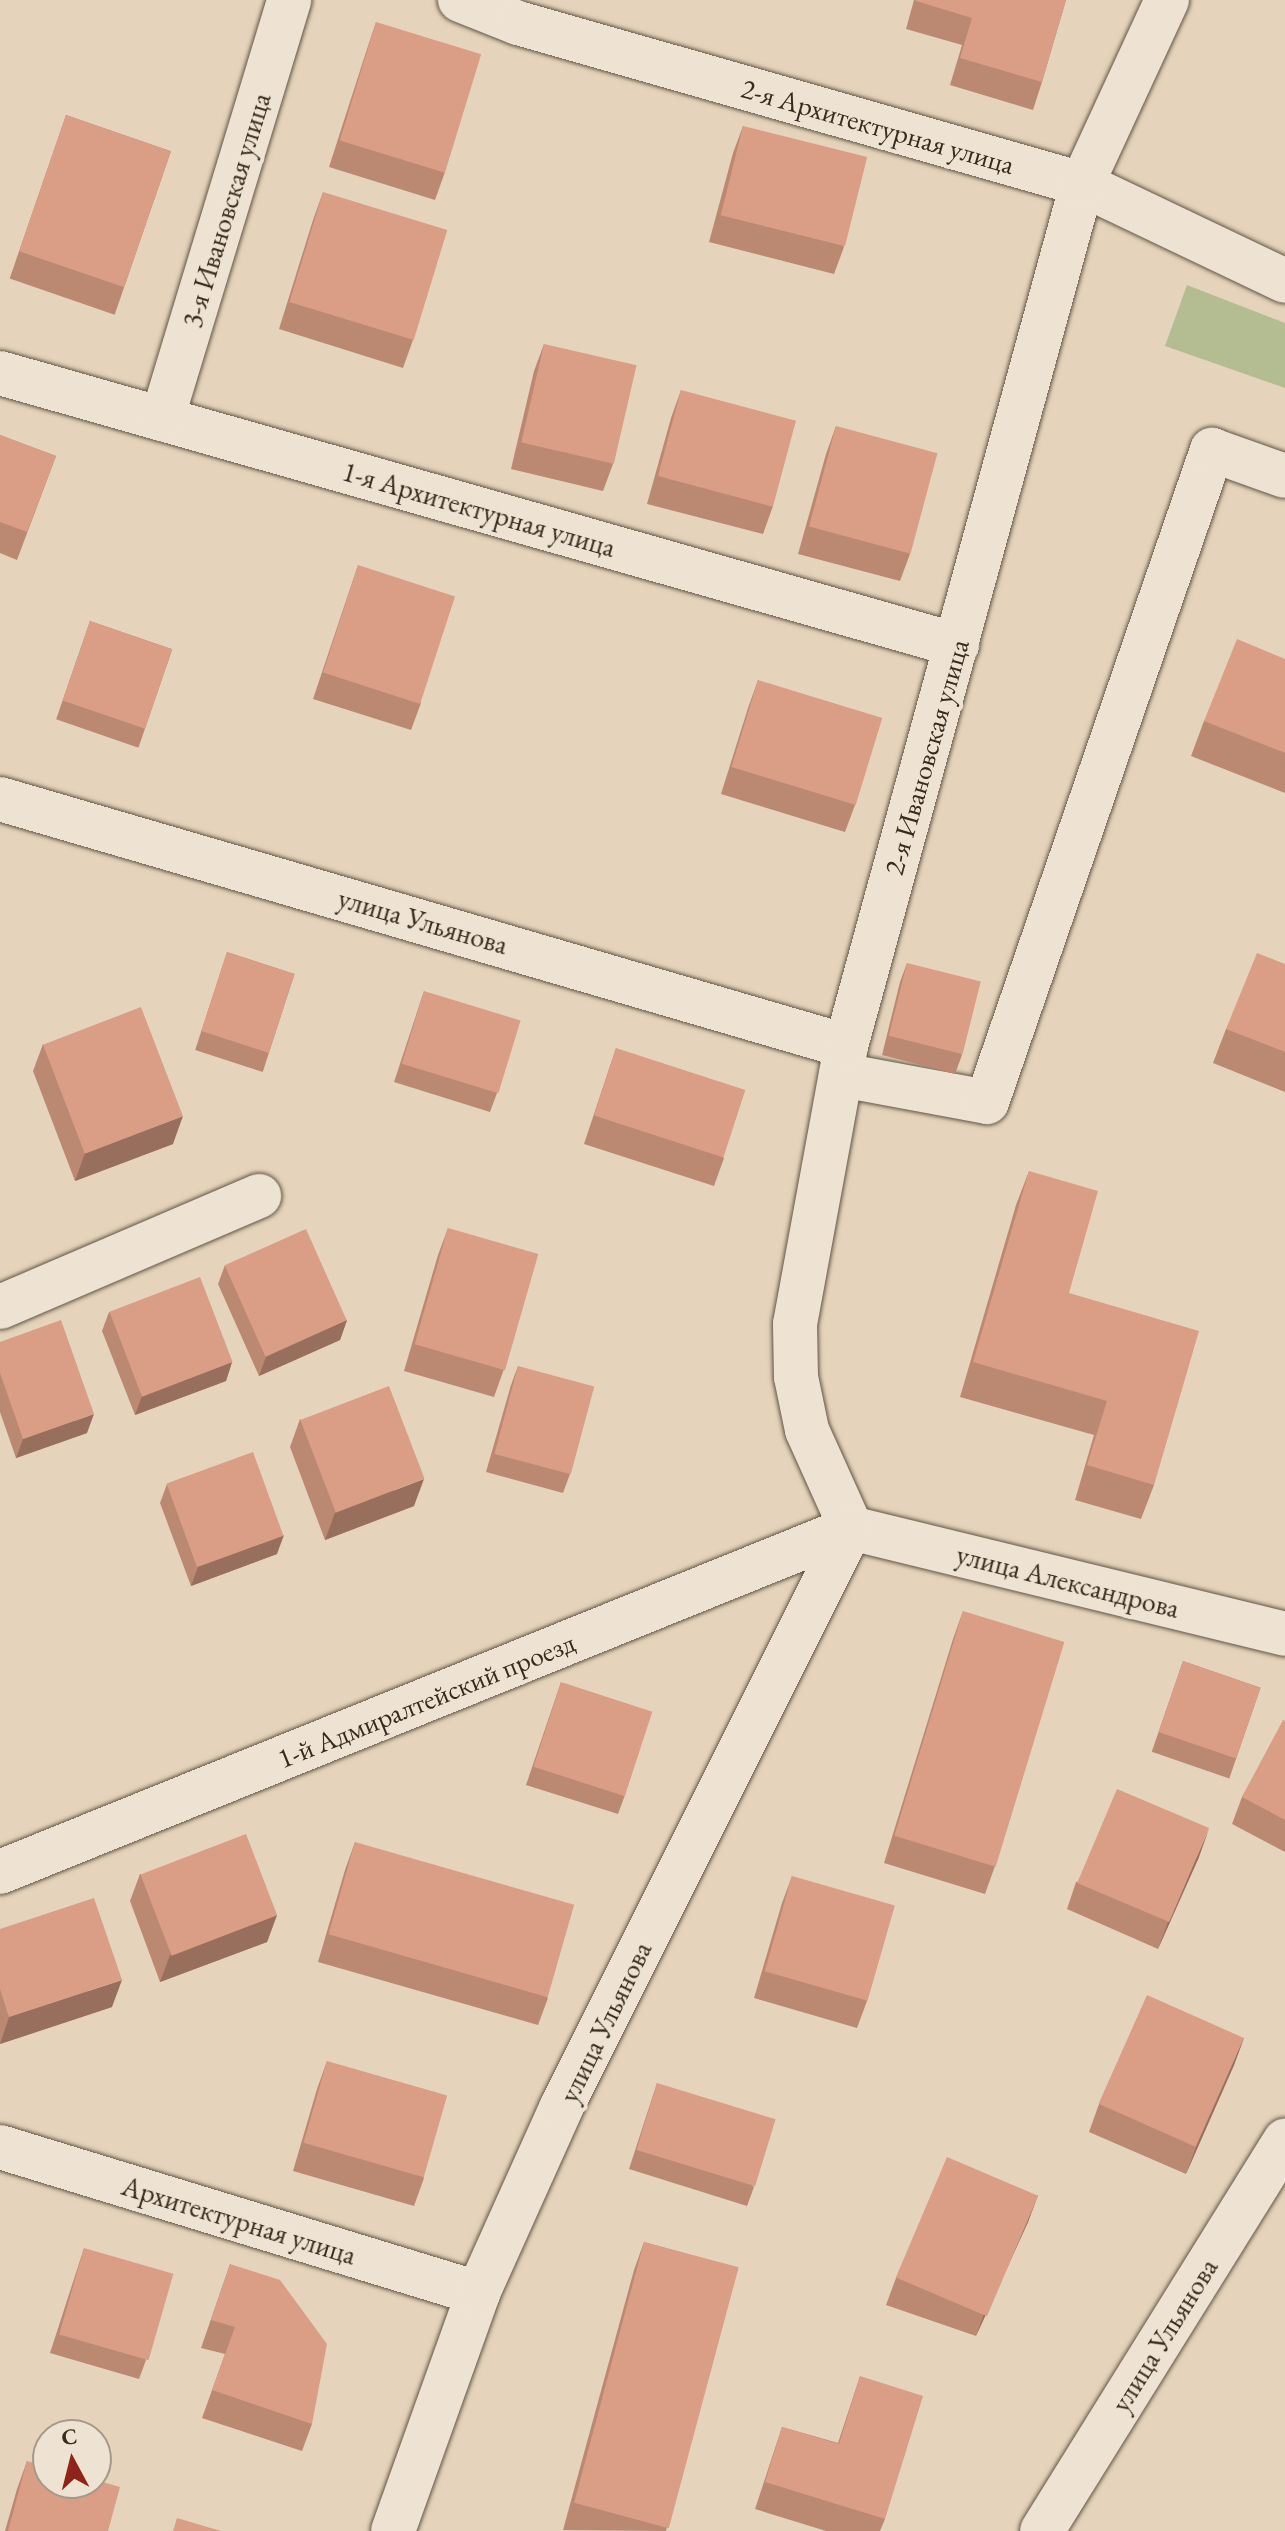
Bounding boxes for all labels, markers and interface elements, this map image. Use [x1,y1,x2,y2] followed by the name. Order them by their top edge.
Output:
[738,71,1018,181] street label: 2-я Архитектурная улица
[174,89,278,331] street label: 3-я Ивановская улица
[339,454,619,564] street label: 1-я Архитектурная улица
[876,635,976,879] street label: 2-я Ивановская улица
[334,881,512,961] street label: улица Ульянова
[953,1537,1183,1625] street label: улица Александрова
[272,1625,580,1775] street label: 1-й Адмиралтейский проезд
[552,1936,658,2108] street label: улица Ульянова
[118,2168,360,2272] street label: Архитектурная улица
[1103,2252,1225,2418] street label: улица Ульянова
[32,2419,112,2499] north arrow
[60,2421,79,2452] text: С

